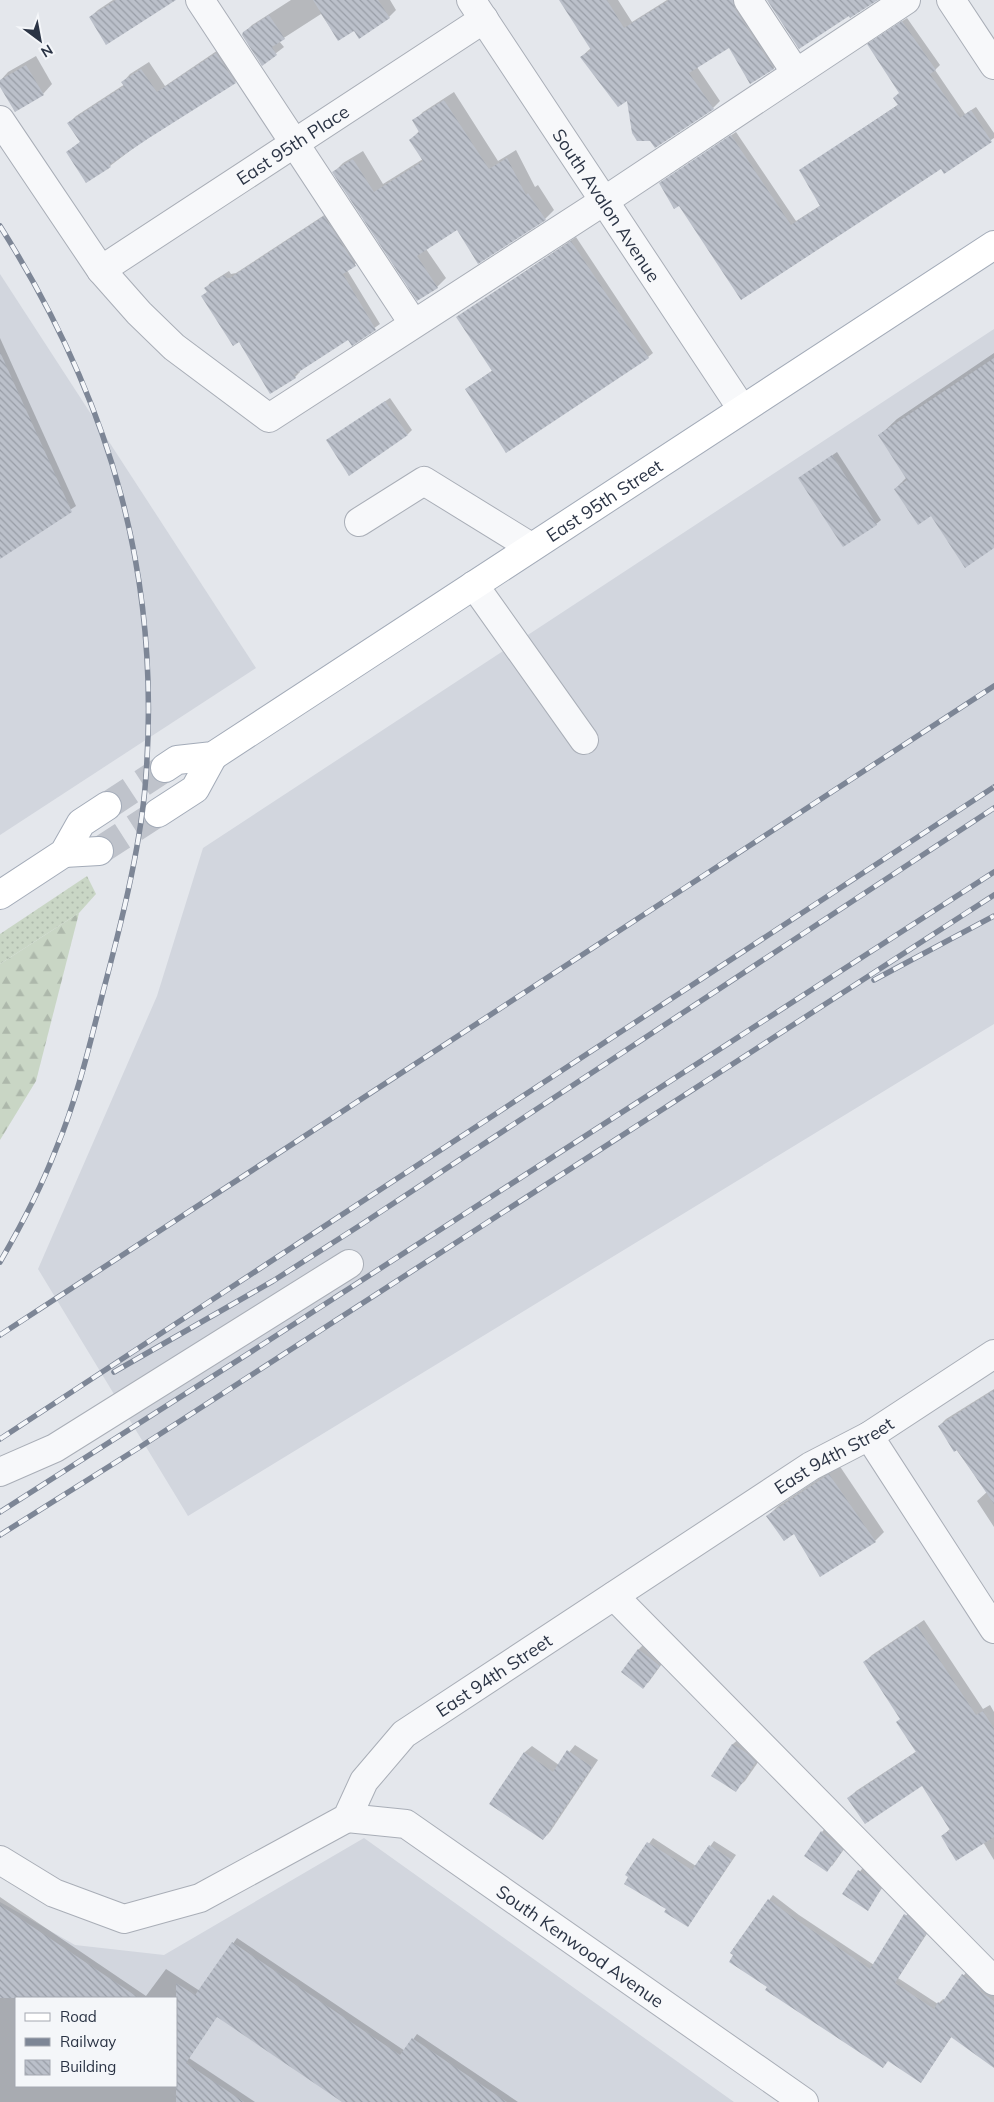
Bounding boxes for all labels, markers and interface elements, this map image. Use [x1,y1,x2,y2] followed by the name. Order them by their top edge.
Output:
[15,15,65,65] north arrow
[38,41,56,61] text: N
[232,99,353,190] street label: East 95th Place
[548,124,666,286] street label: South Avalon Avenue
[542,454,667,546] street label: East 95th Street
[770,1412,898,1499] street label: East 94th Street
[431,1628,556,1721] street label: East 94th Street
[492,1879,669,2012] street label: South Kenwood Avenue
[15,1997,178,2087] legend
[60,2007,97,2026] text: Road
[60,2032,116,2051] text: Railway
[60,2057,116,2076] text: Building

